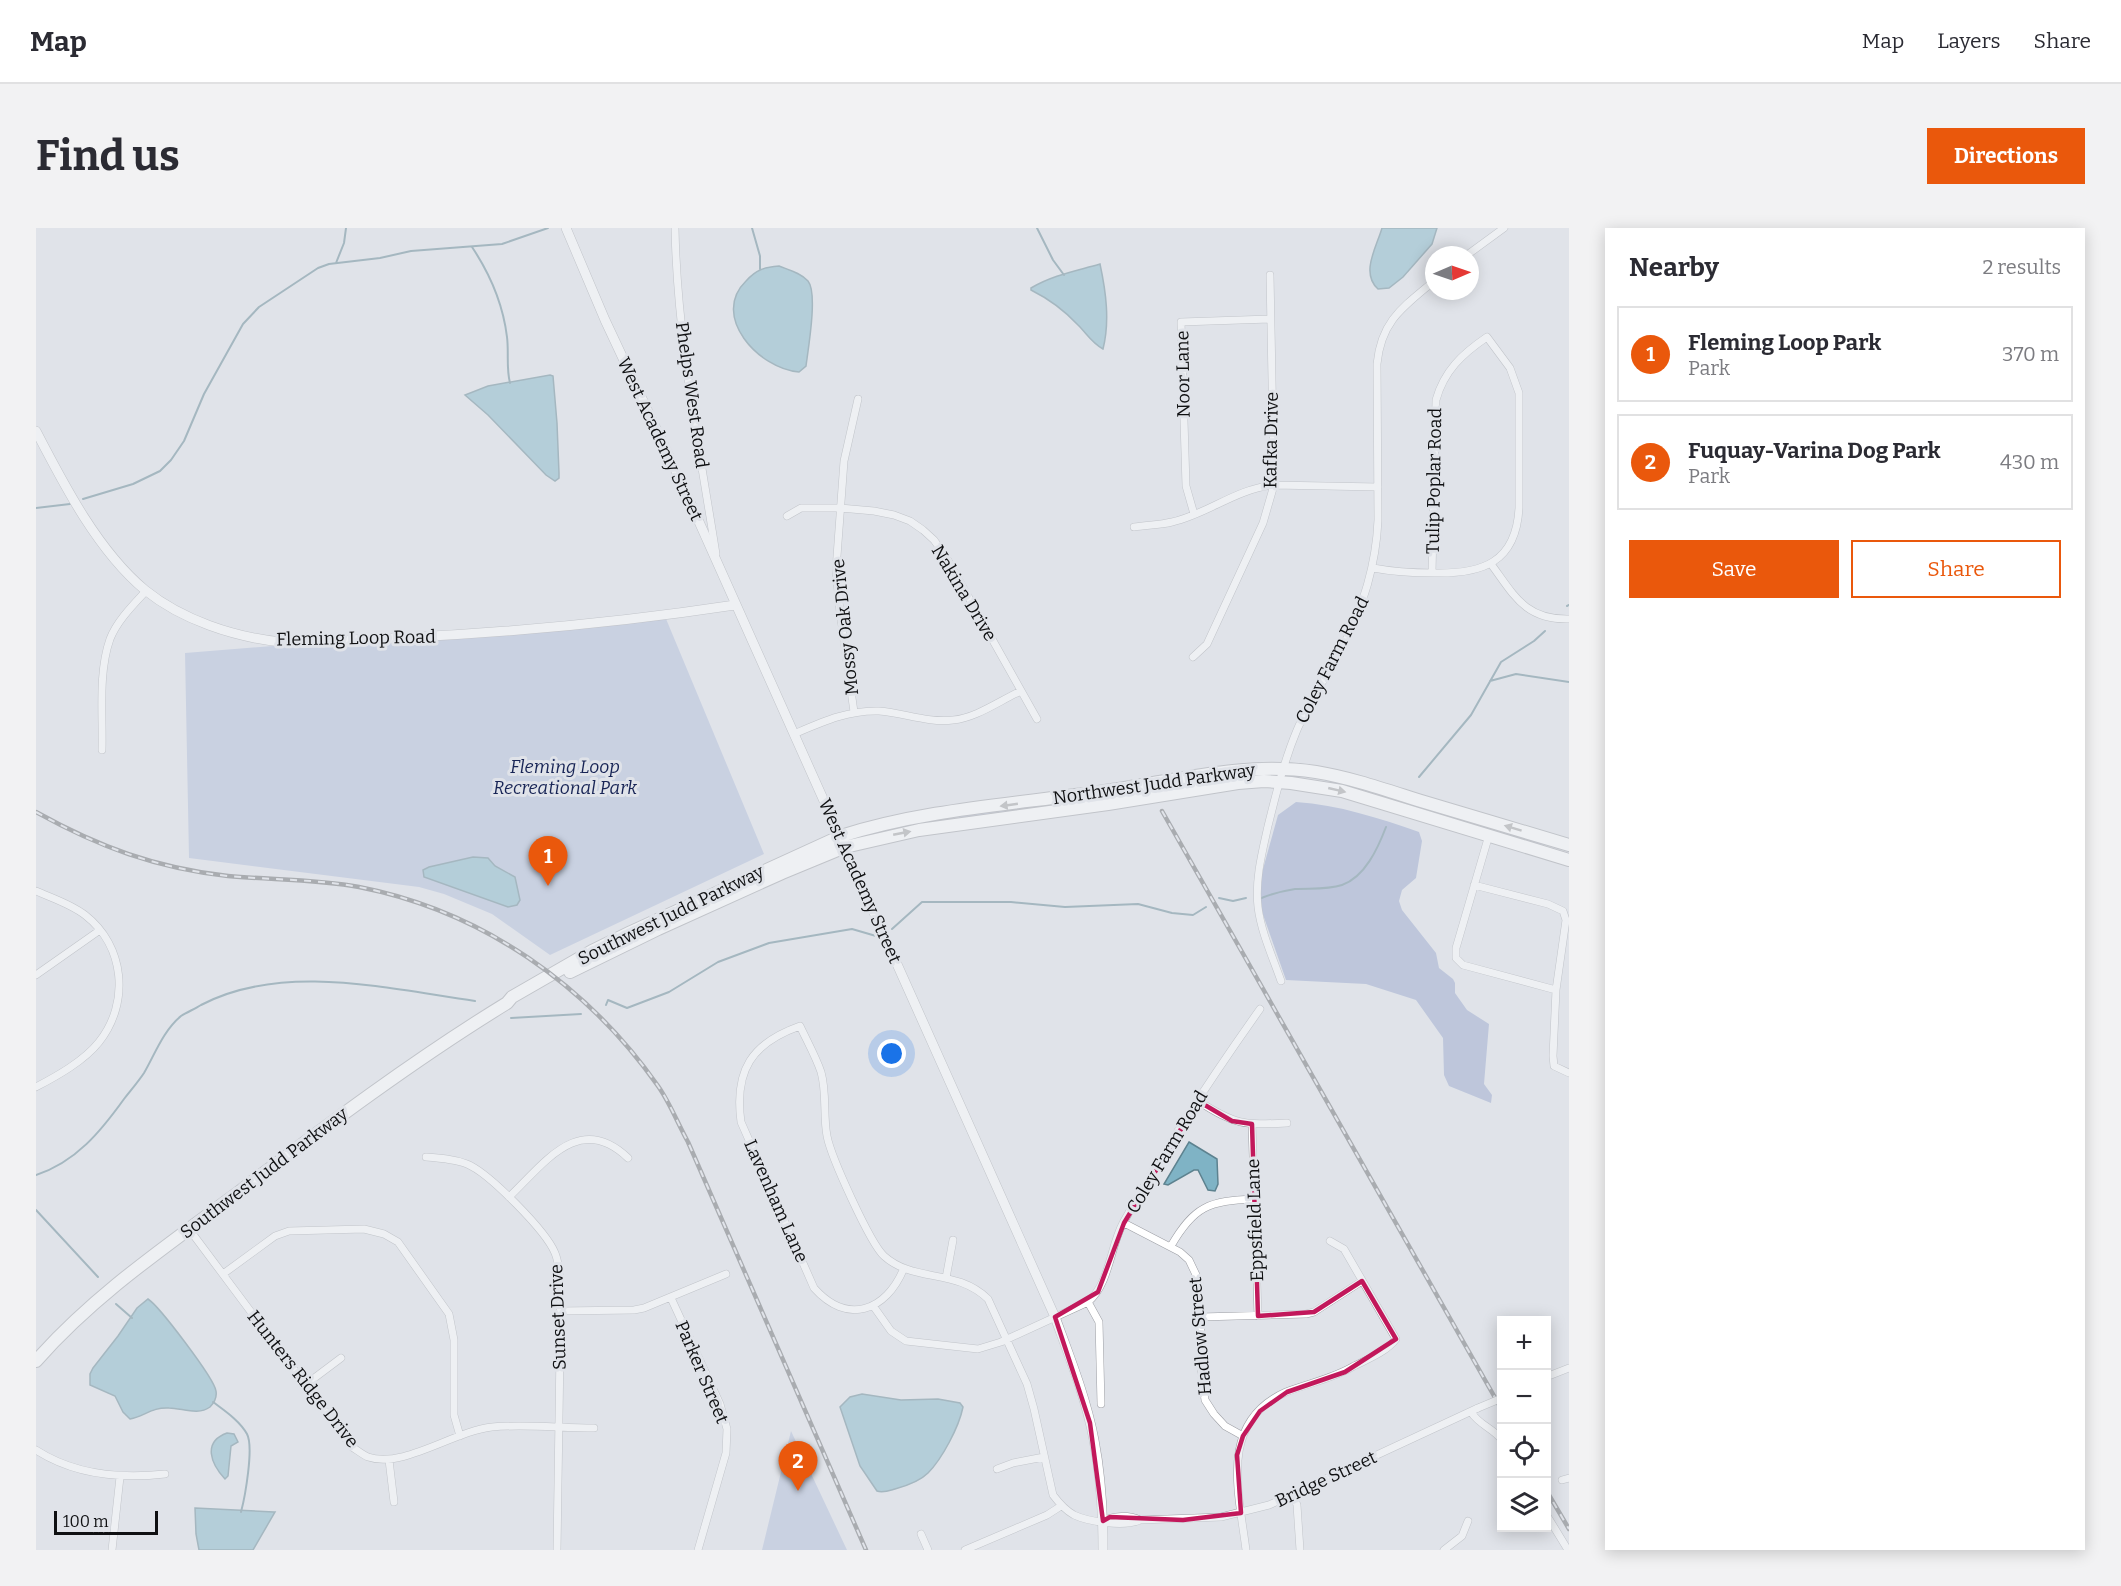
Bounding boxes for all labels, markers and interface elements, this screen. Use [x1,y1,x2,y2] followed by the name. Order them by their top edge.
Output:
[30,25,87,58] text: Map
[1862,28,1904,54] text: Map
[1937,28,2001,54] text: Layers
[2034,28,2091,54] text: Share
[1927,128,2085,184] button: Directions
[36,131,180,181] text: Find us
[1425,246,1479,300] north arrow
[1629,252,1719,283] text: Nearby
[1982,255,2061,279] text: 2 results
[671,320,713,470] street label: Phelps West Road
[1688,329,1881,356] text: Fleming Loop Park
[1171,330,1195,418] street label: Noor Lane
[1646,342,1655,366] text: 1
[2002,342,2059,366] text: 370 m
[612,354,708,525] street label: West Academy Street
[1688,356,1730,380] text: Park
[1259,392,1283,488] street label: Kafka Drive
[1422,407,1446,554] street label: Tulip Poplar Road
[1688,437,1941,464] text: Fuquay-Varina Dog Park
[1645,450,1656,474] text: 2
[2000,450,2059,474] text: 430 m
[1688,464,1730,488] text: Park
[1629,540,1839,598] button: Save
[1851,540,2061,598] button: Share
[927,541,1001,645] street label: Nakina Drive
[827,558,863,696] street label: Mossy Oak Drive
[1291,593,1374,727] street label: Coley Farm Road
[276,626,436,650] street label: Fleming Loop Road
[493,756,637,799] park label: Fleming Loop Recreational Park
[1051,759,1257,809] street label: Northwest Judd Parkway
[1328,786,1346,796] one-way arrow
[814,795,906,967] street label: West Academy Street
[999,800,1018,809] one-way arrow
[1504,823,1522,832] one-way arrow
[893,828,912,837] one-way arrow
[528,836,568,886] pin: 1
[574,860,768,970] street label: Southwest Judd Parkway
[877,1039,906,1068] your location
[1122,1086,1213,1217] street label: Coley Farm Road
[176,1102,353,1243] street label: Southwest Judd Parkway
[739,1136,813,1266] street label: Lavenham Lane
[1242,1158,1268,1282] street label: Eppsfield Lane
[545,1264,571,1370] street label: Sunset Drive
[1184,1276,1216,1396] street label: Hadlow Street
[243,1306,363,1452] street label: Hunters Ridge Drive
[1497,1316,1551,1532] map controls
[1497,1316,1551,1370] button: +
[670,1317,734,1427] street label: Parker Street
[1497,1370,1551,1424] button: −
[1497,1424,1551,1478] button: locate
[778,1442,818,1491] pin: 2
[1272,1446,1381,1512] street label: Bridge Street
[1497,1478,1551,1532] button: layers
[54,1508,158,1536] scale bar
[63,1512,108,1531] text: 100 m

